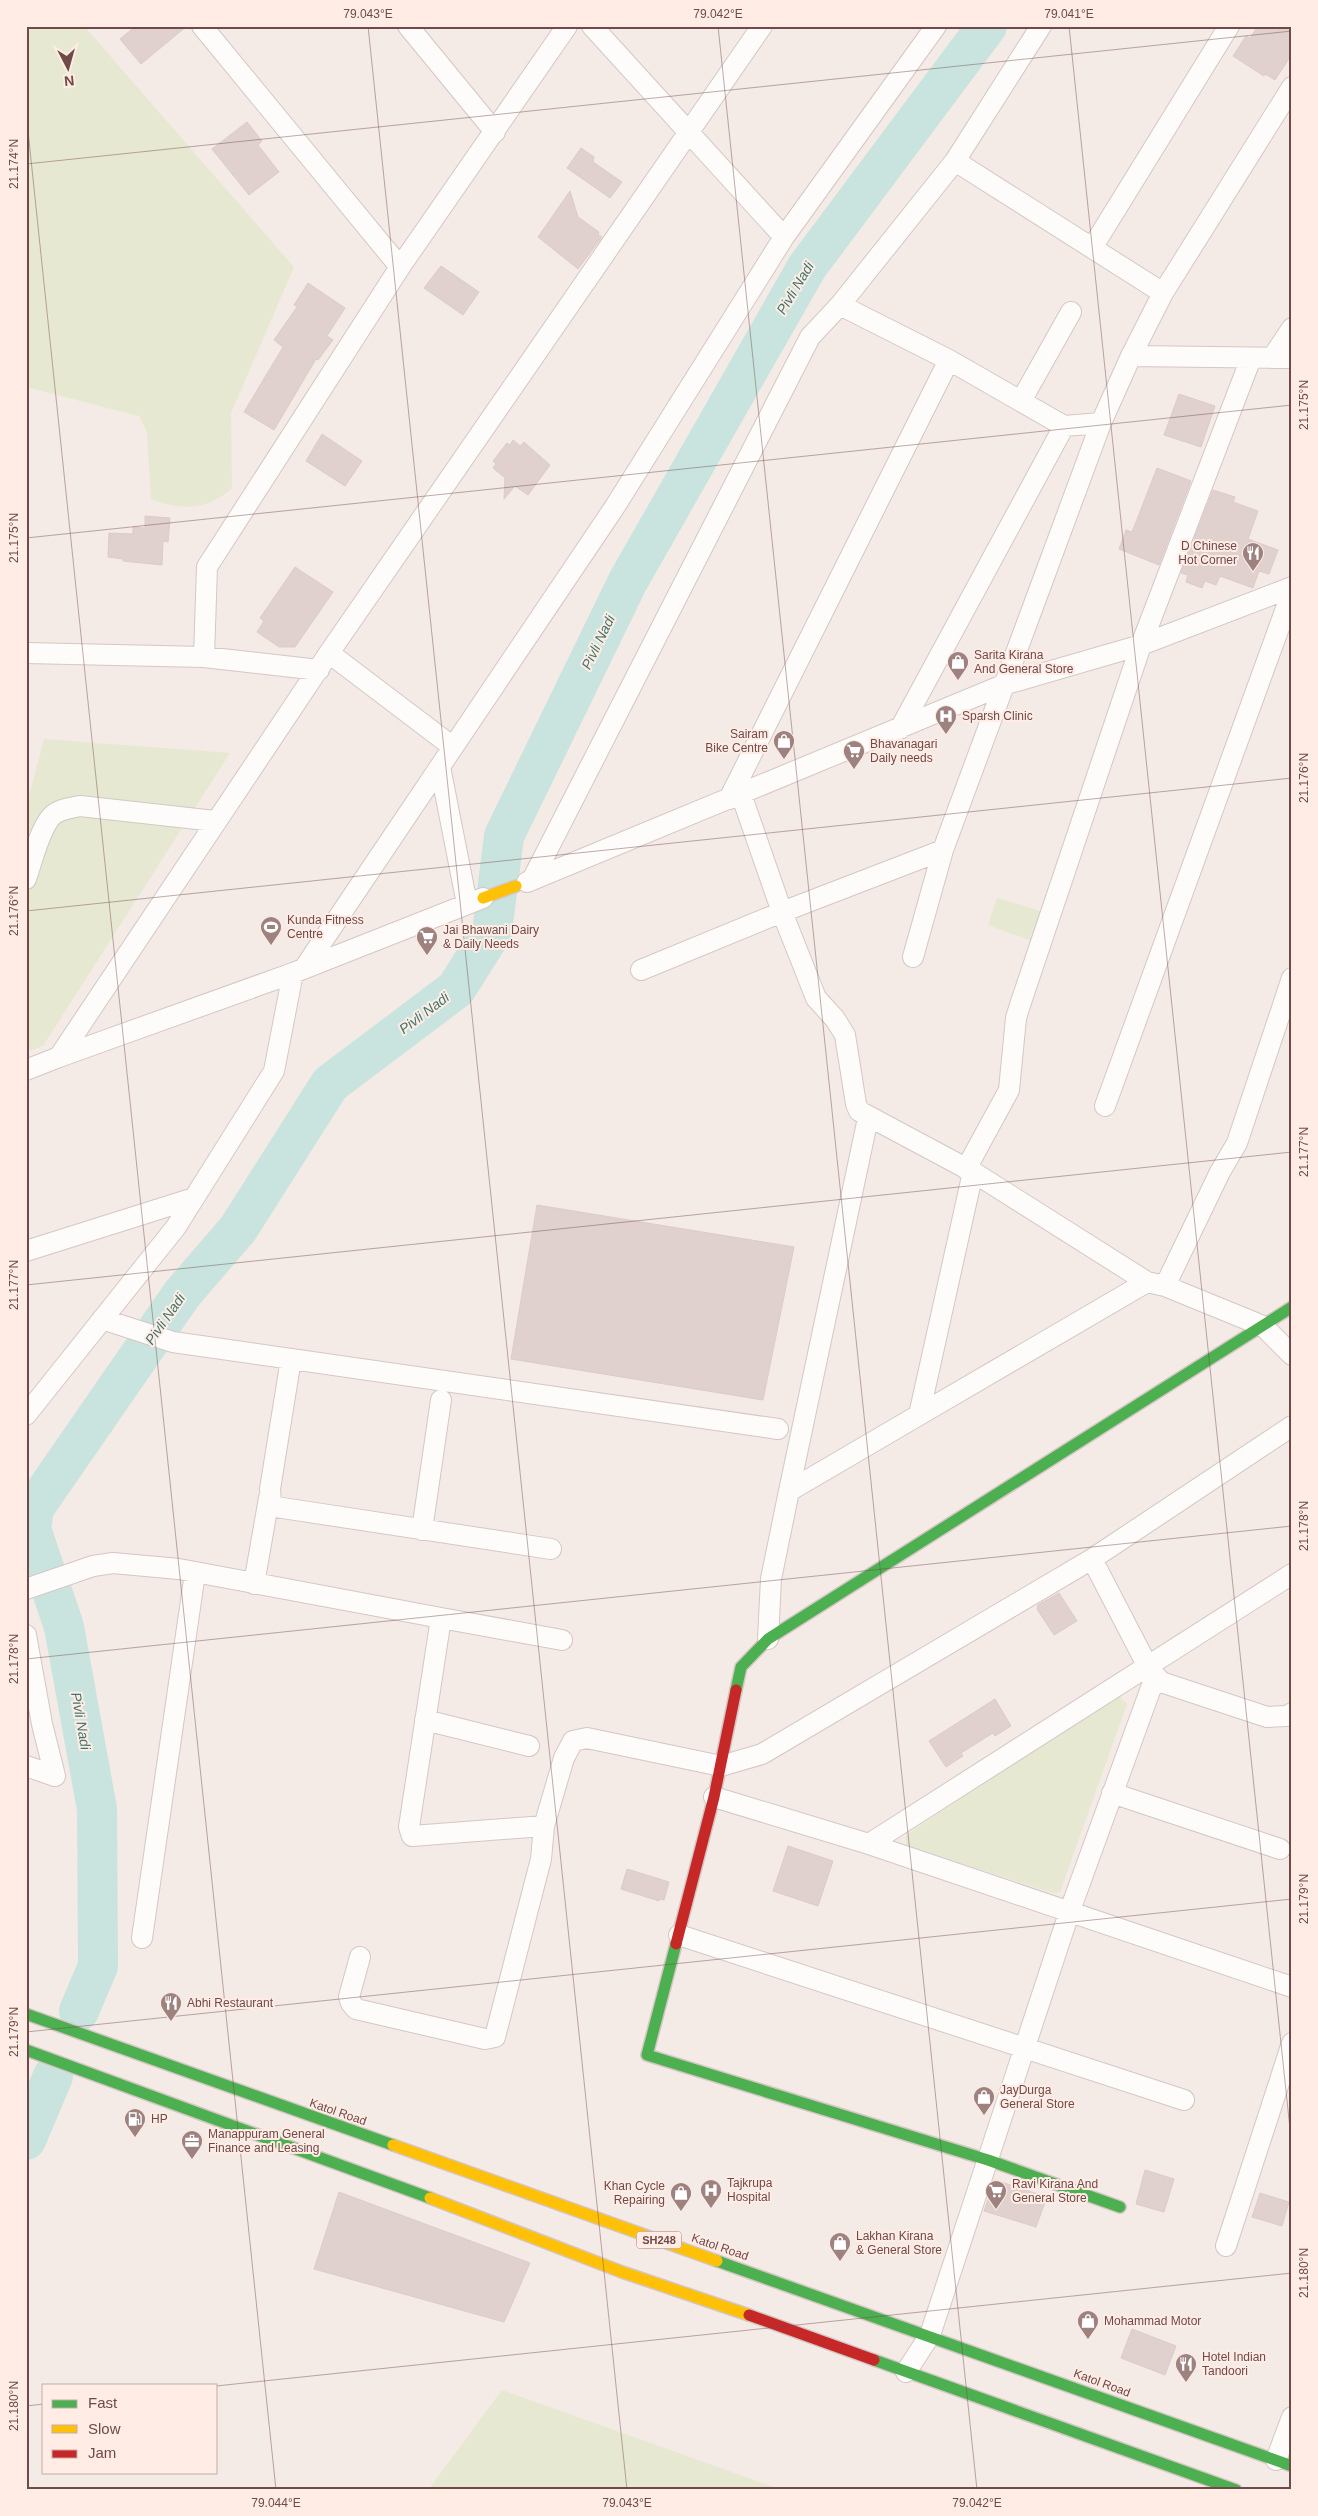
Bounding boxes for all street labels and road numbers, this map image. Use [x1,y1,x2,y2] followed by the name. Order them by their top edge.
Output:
[308,2096,368,2128] street label: Katol Road
[690,2231,750,2263] street label: Katol Road
[636,2232,682,2248] road number: SH248
[1072,2366,1132,2400] street label: Katol Road

